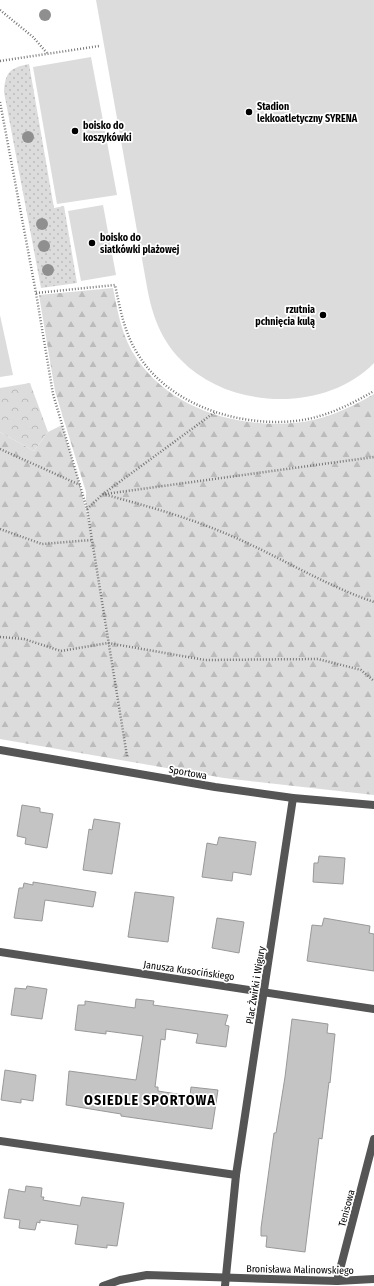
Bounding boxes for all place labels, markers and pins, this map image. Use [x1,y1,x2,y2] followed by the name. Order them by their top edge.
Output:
[257,101,358,125] place label: Stadion lekkoatletyczny SYRENA
[244,107,254,117] marker: Stadion lekkoatletyczny SYRENA
[83,120,132,144] place label: boisko do koszykówki
[70,126,80,136] marker: boisko do koszykówki
[100,232,180,256] place label: boisko do siatkówki plażowej
[87,238,97,248] marker: boisko do siatkówki plażowej
[255,304,315,329] place label: rzutnia pchnięcia kulą
[318,310,328,320] marker: rzutnia pchnięcia kulą

